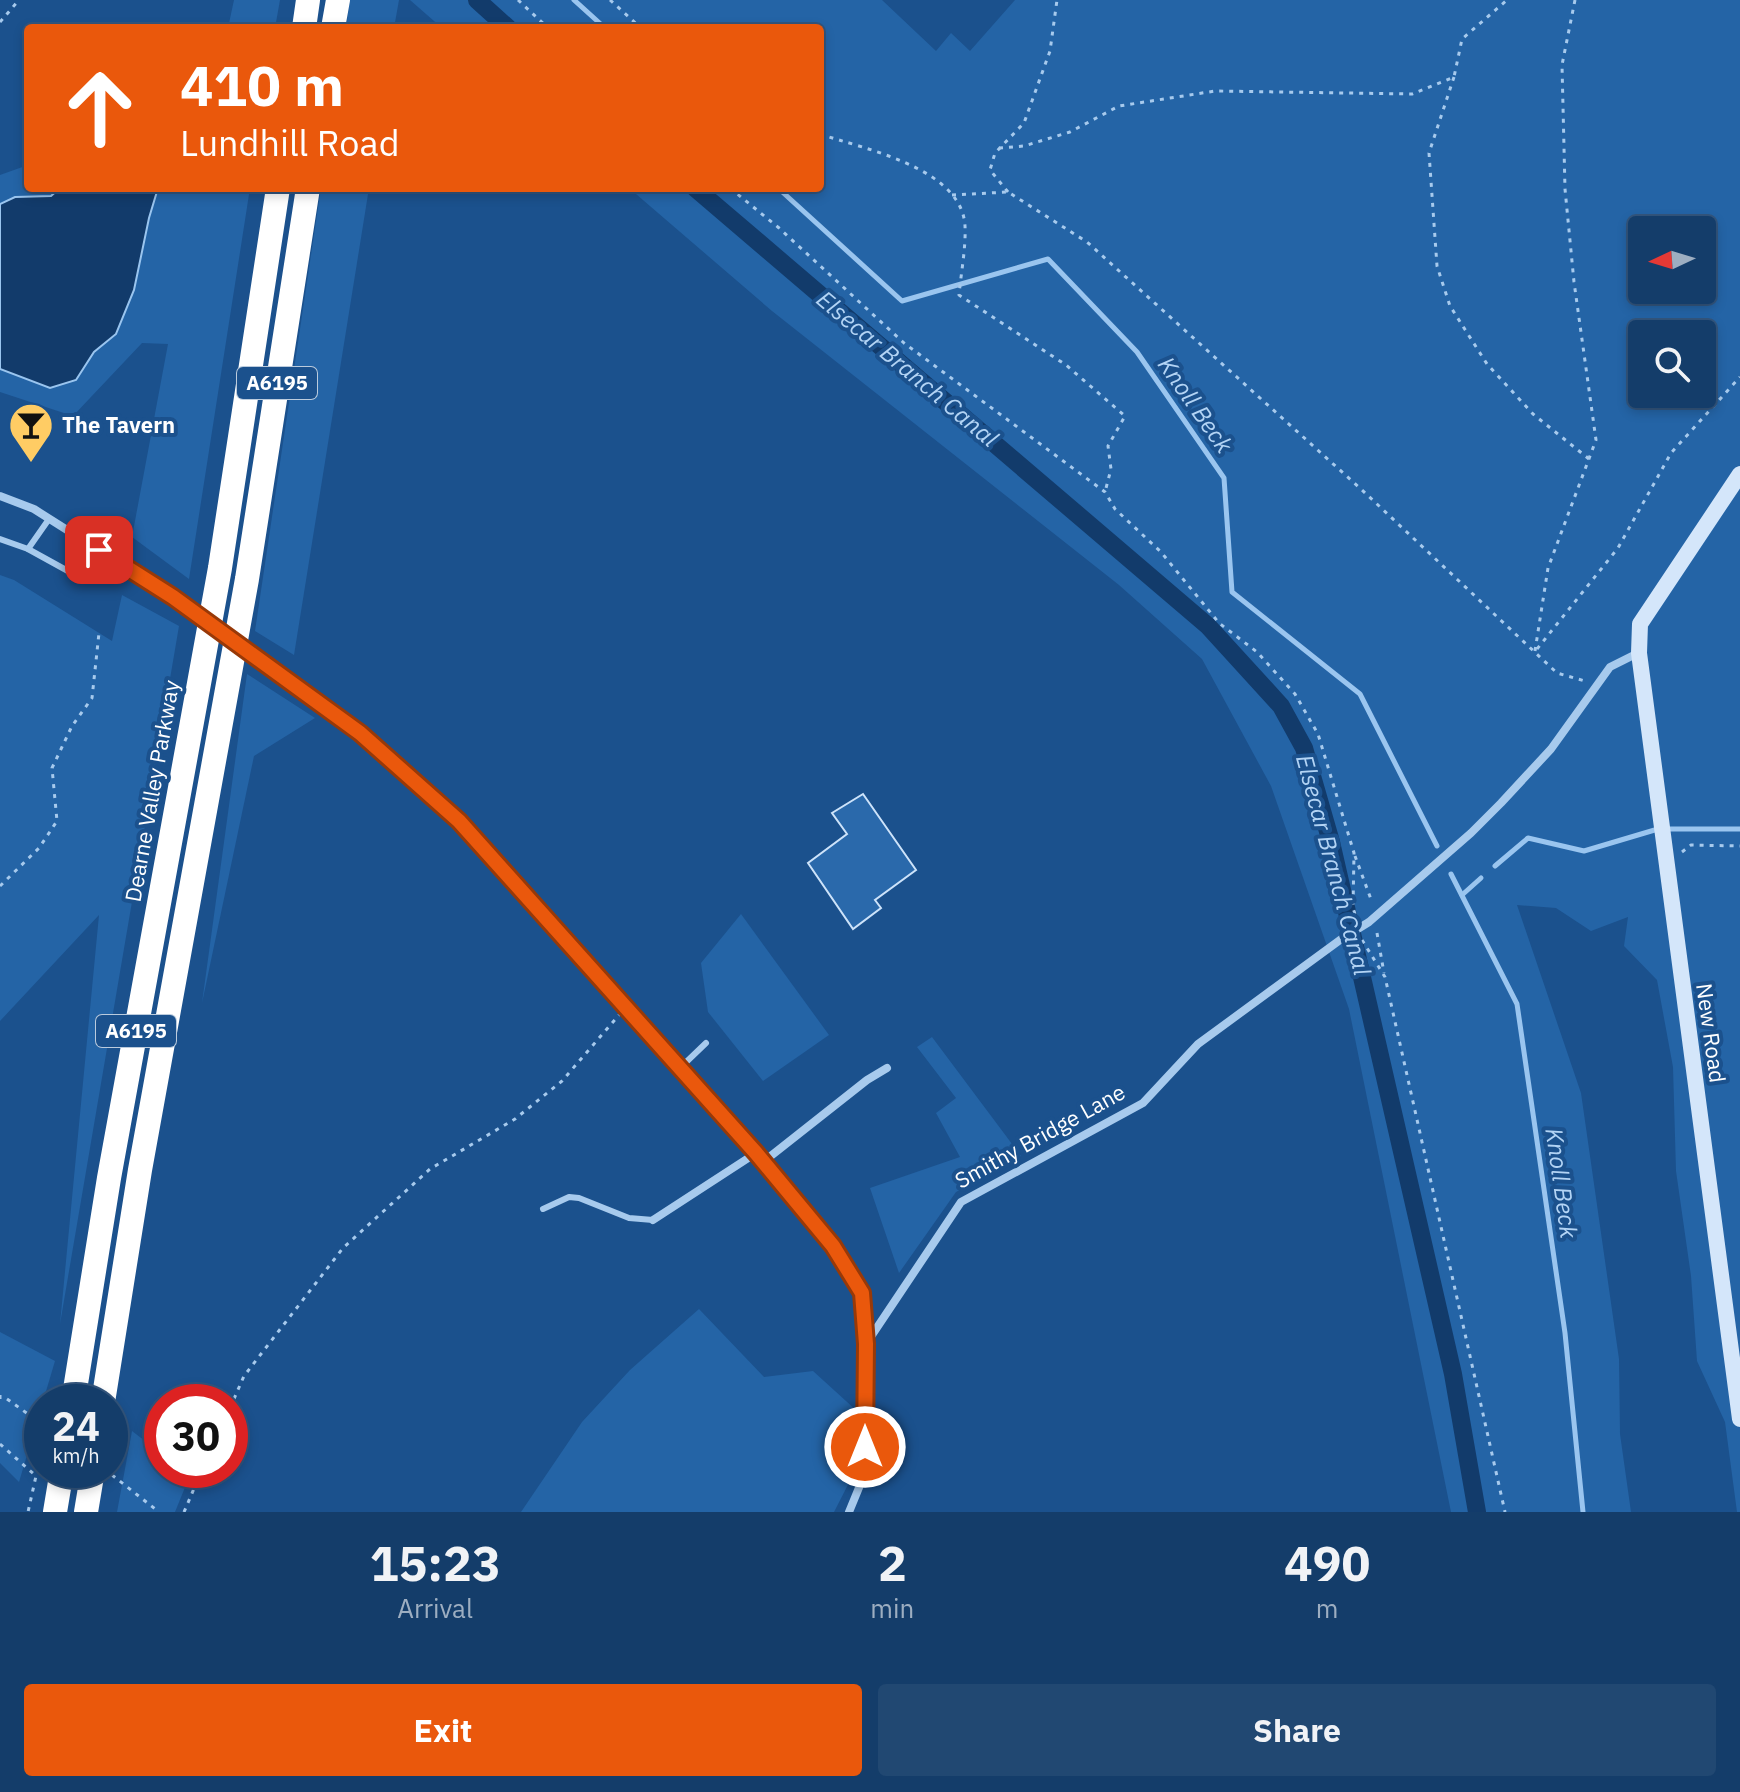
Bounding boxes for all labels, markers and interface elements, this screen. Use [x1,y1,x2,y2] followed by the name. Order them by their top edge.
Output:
[180,49,344,121] text: 410 m
[48,56,152,160] icon: ahead
[180,119,400,166] text: Lundhill Road
[1628,216,1716,304] north arrow
[1628,216,1716,408] map controls
[810,283,1006,454] water label: Elsecar Branch Canal
[1628,320,1716,408] button: search
[1151,350,1241,459] water label: Knoll Beck
[237,367,317,399] road number: A6195
[7,401,55,464] bar icon: The Tavern
[62,410,175,439] place label: The Tavern
[65,516,133,584] pin
[77,528,121,572] icon: arrive
[118,678,185,904] street label: Dearne Valley Parkway
[1289,751,1379,979] water label: Elsecar Branch Canal
[1690,981,1733,1085] street label: New Road
[96,1015,176,1047] road number: A6195
[949,1077,1130,1194] street label: Smithy Bridge Lane
[1538,1126,1586,1240] water label: Knoll Beck
[144,1384,248,1488] speed limit sign: 30
[52,1400,100,1452] text: 24
[823,1405,907,1489] position arrow
[52,1442,100,1469] text: km/h
[370,1532,501,1594] text: 15:23
[878,1532,907,1594] text: 2
[1284,1532,1370,1594] text: 490
[397,1591,473,1625] text: Arrival
[870,1591,914,1625] text: min
[1316,1591,1338,1625] text: m
[24,1684,862,1776] button: Exit
[878,1684,1716,1776] button: Share

